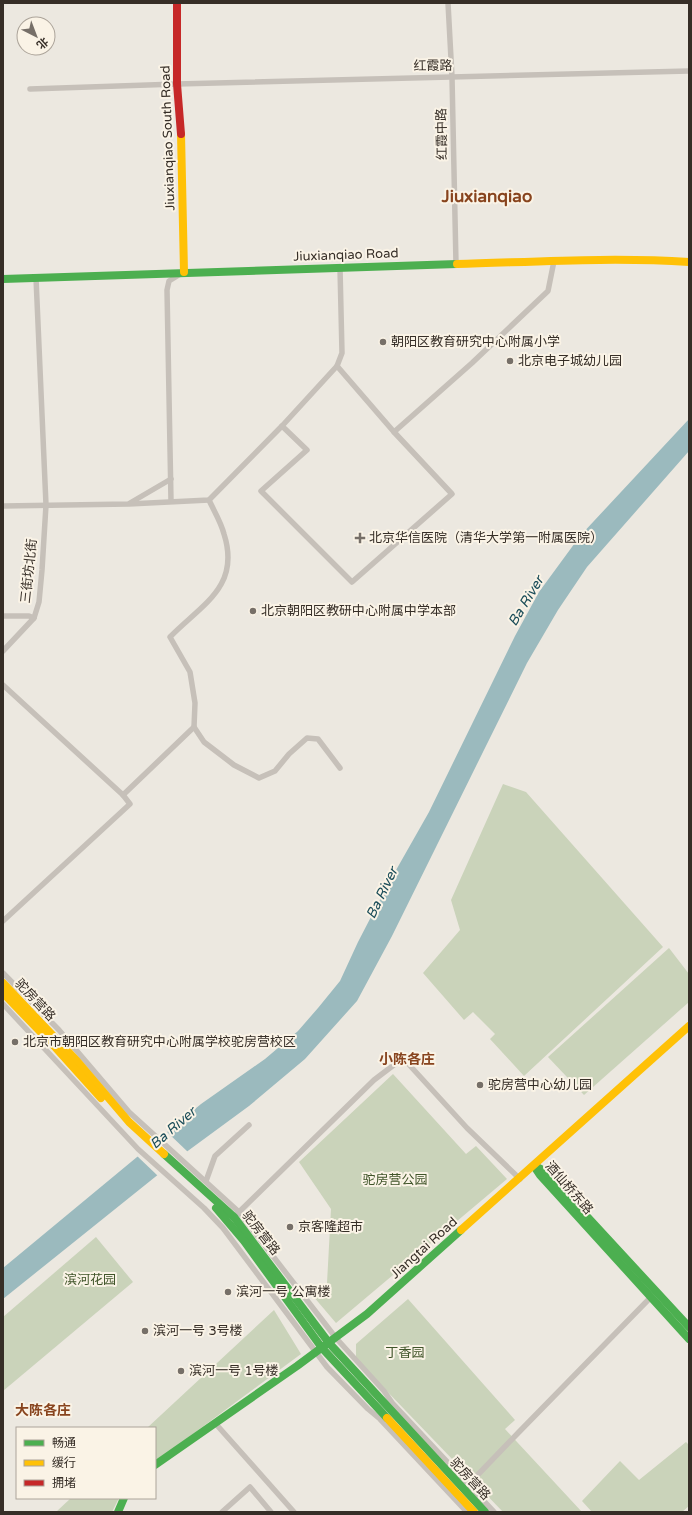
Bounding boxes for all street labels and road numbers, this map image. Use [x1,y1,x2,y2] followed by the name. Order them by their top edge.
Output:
[413,58,453,74] street label: 红霞路
[157,65,179,211] street label: Jiuxianqiao South Road
[434,108,450,160] street label: 红霞中路
[293,245,399,265] street label: Jiuxianqiao Road
[18,538,40,604] street label: 三街坊北街
[11,976,59,1024] street label: 驼房营路
[542,1158,596,1218] street label: 酒仙桥东路
[239,1208,283,1258] street label: 驼房营路
[387,1214,461,1282] street label: Jiangtai Road
[446,1455,494,1503] street label: 驼房营路

